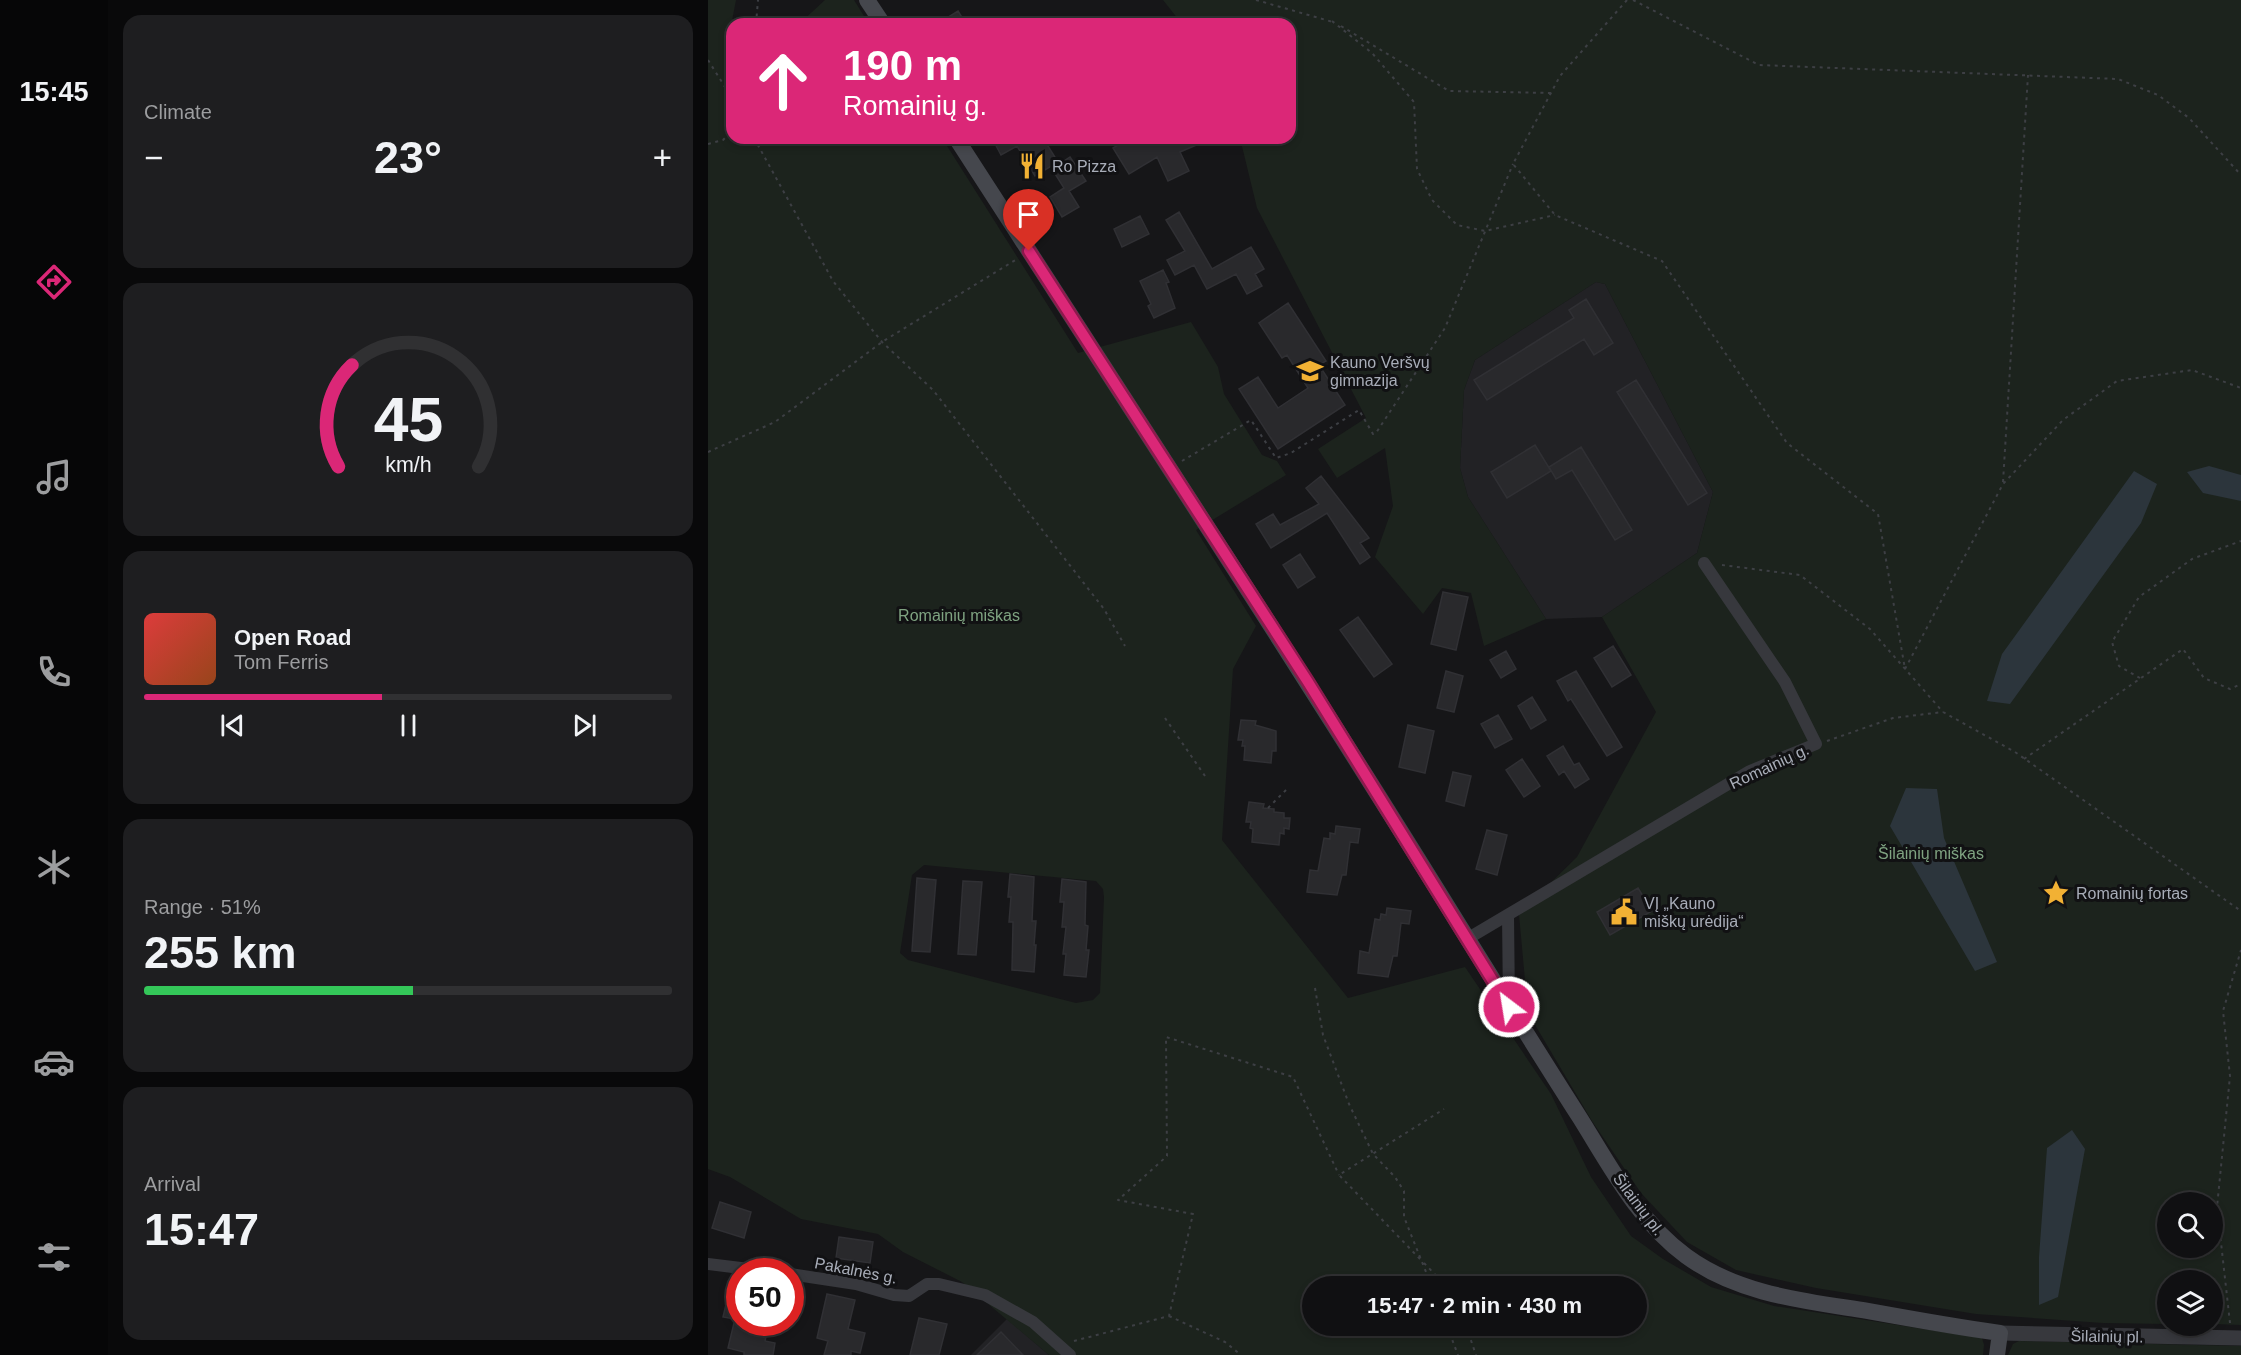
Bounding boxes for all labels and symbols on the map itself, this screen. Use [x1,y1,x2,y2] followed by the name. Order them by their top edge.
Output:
[1017,151,1047,181] restaurant icon: Ro Pizza
[1052,158,1116,175] place label: Ro Pizza
[1003,189,1054,251] pin
[1330,354,1430,389] place label: Kauno Veršvų gimnazija
[1295,356,1325,386] school or university icon: Kauno Veršvų gimnazija
[898,607,1020,624] park label: Romainių miškas
[1727,741,1811,792] street label: Romainių g.
[1878,844,1984,862] park label: Šilainių miškas
[2041,878,2071,908] place icon: Romainių fortas
[2076,885,2188,902] place label: Romainių fortas
[1644,895,1744,930] place label: VĮ „Kauno miškų urėdija“
[1609,897,1639,927] public building icon: VĮ „Kauno miškų urėdija“
[1477,975,1541,1039] position arrow
[1610,1169,1668,1239] street label: Šilainių pl.
[813,1254,899,1287] street label: Pakalnės g.
[726,1258,804,1336] speed limit sign: 50
[2070,1326,2144,1346] street label: Šilainių pl.

